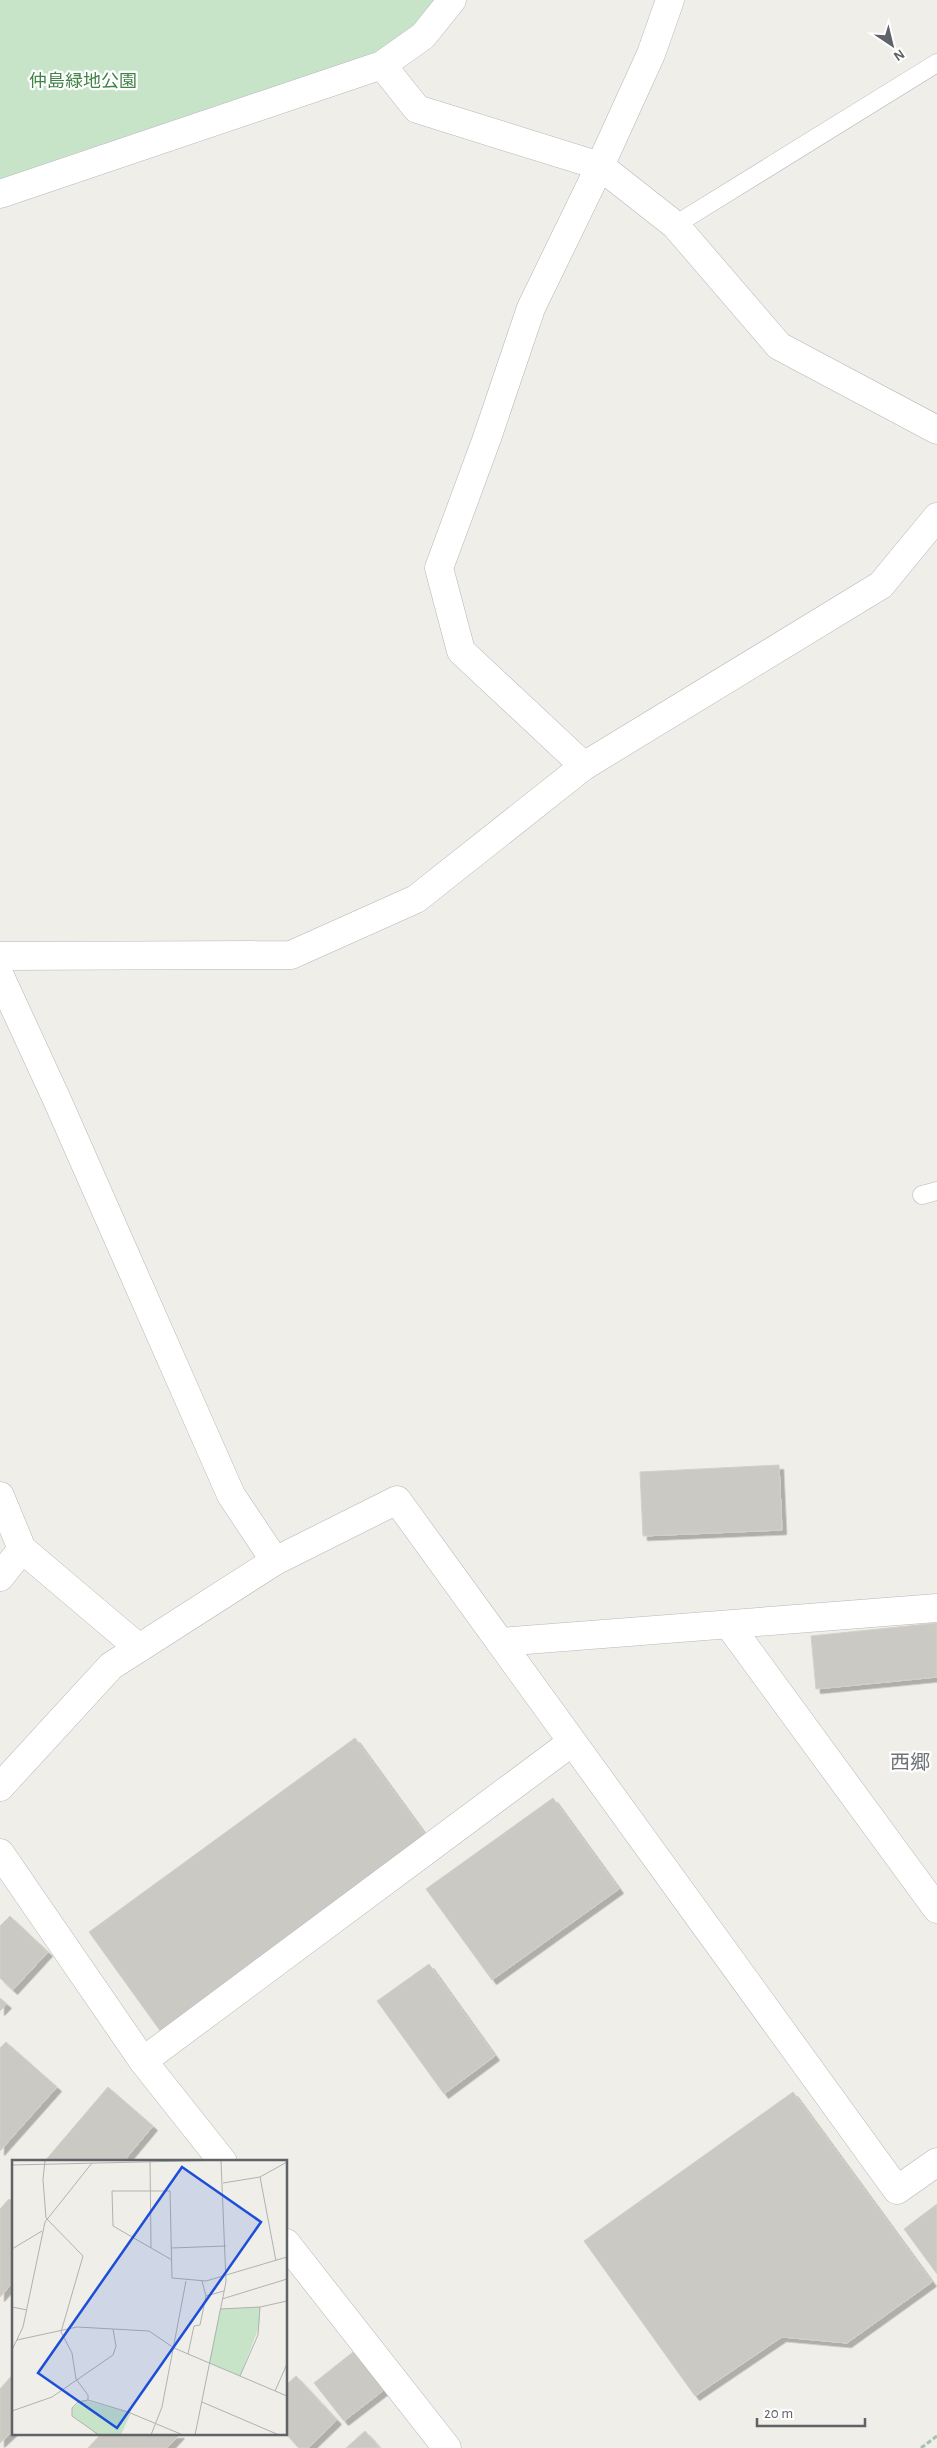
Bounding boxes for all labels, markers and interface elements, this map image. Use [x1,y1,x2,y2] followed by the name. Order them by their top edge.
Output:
[867,20,917,70] north arrow
[891,46,907,63] text: N
[29,71,137,91] park label: 仲島緑地公園
[890,1752,930,1773] district label: 西郷
[12,2160,288,2436] inset map
[757,2396,864,2428] scale bar
[764,2406,793,2421] text: 20 m

